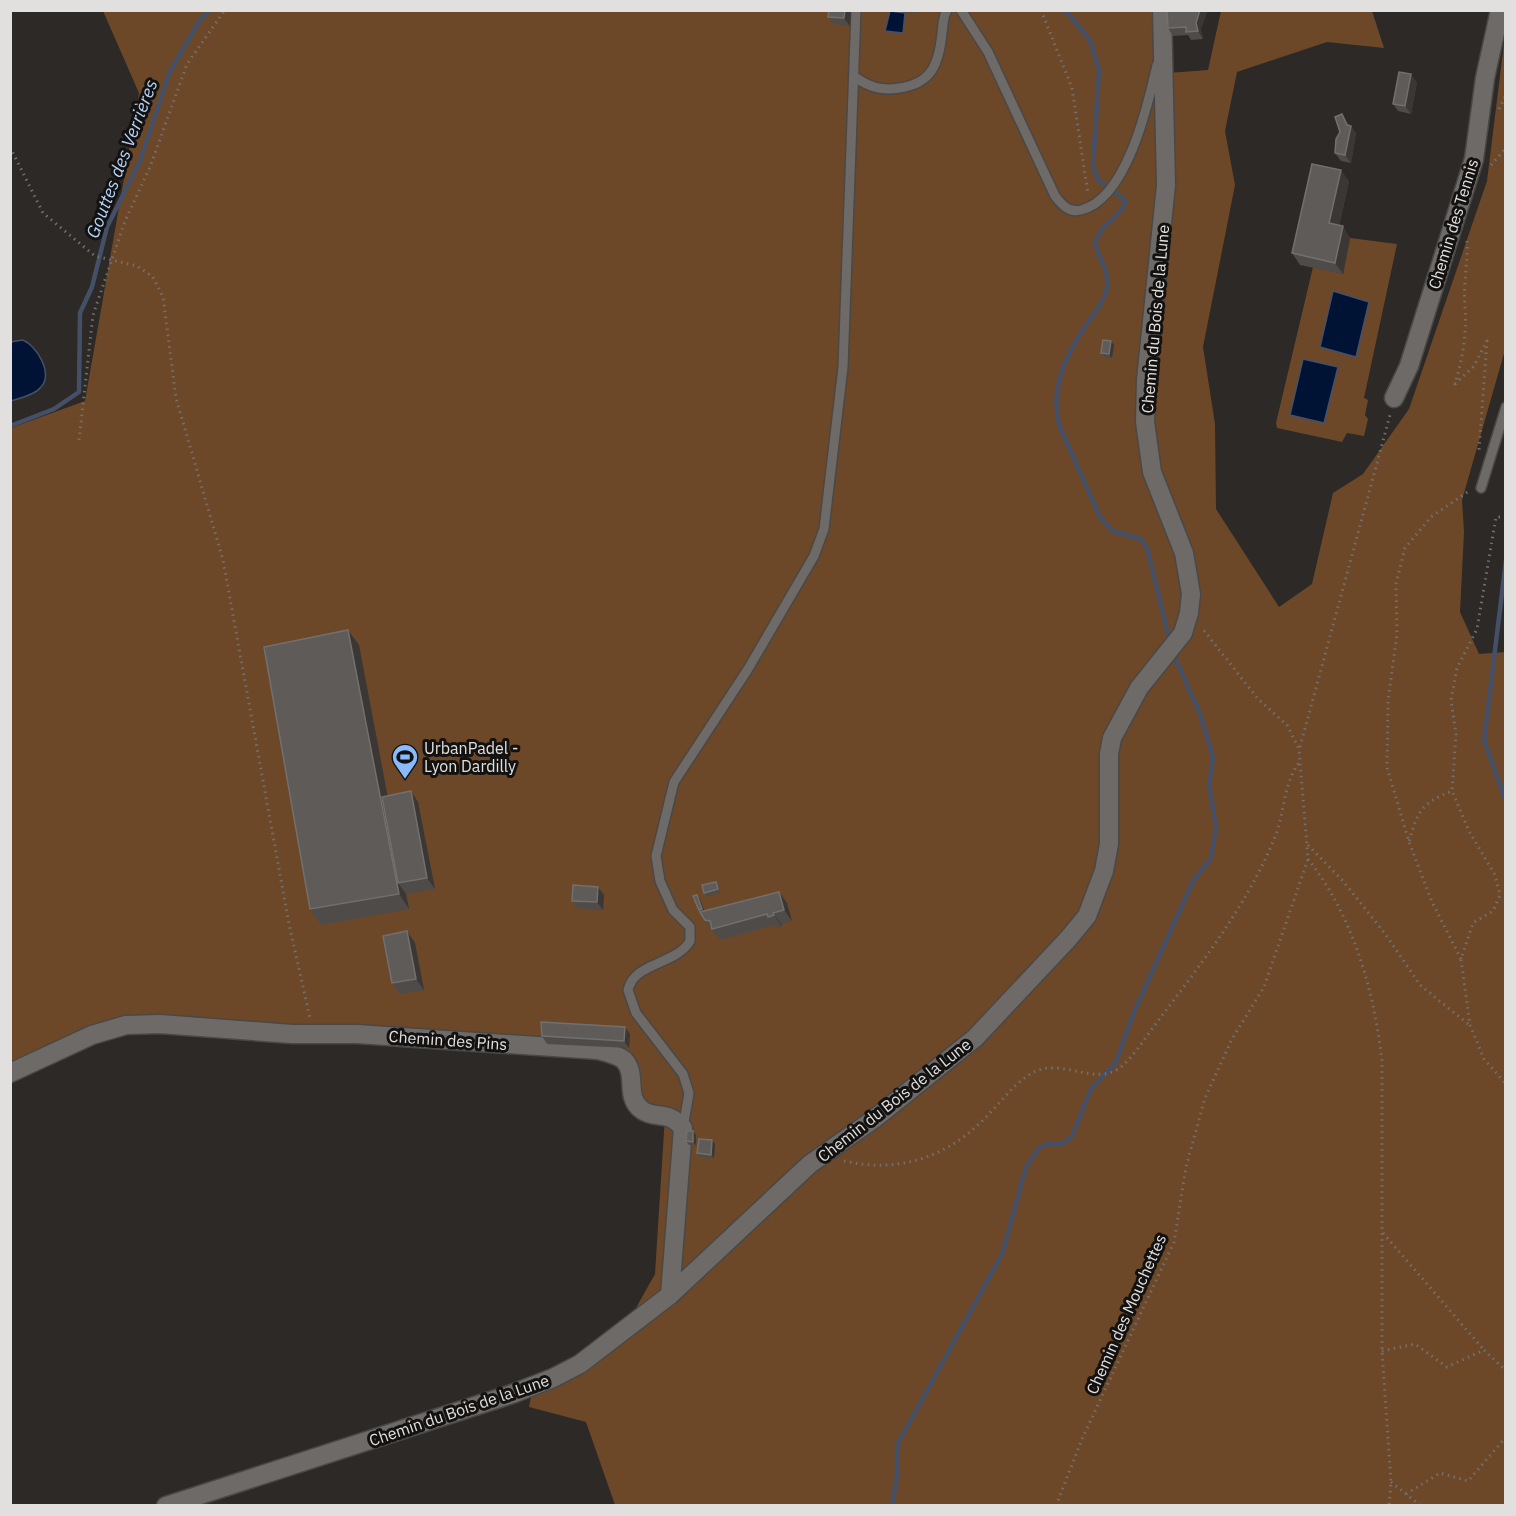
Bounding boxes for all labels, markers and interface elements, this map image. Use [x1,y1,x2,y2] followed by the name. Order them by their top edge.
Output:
[81,76,162,241] water label: Gouttes des Verrières
[1424,156,1482,292] street label: Chemin des Tennis
[1137,224,1173,414] street label: Chemin du Bois de la Lune
[424,738,518,776] place label: UrbanPadel - Lyon Dardilly
[390,742,420,780] sports icon: UrbanPadel - Lyon Dardilly
[388,1026,508,1054] street label: Chemin des Pins
[813,1034,975,1166] street label: Chemin du Bois de la Lune
[1082,1231,1170,1397] street label: Chemin des Mouchettes
[366,1370,552,1450] street label: Chemin du Bois de la Lune

